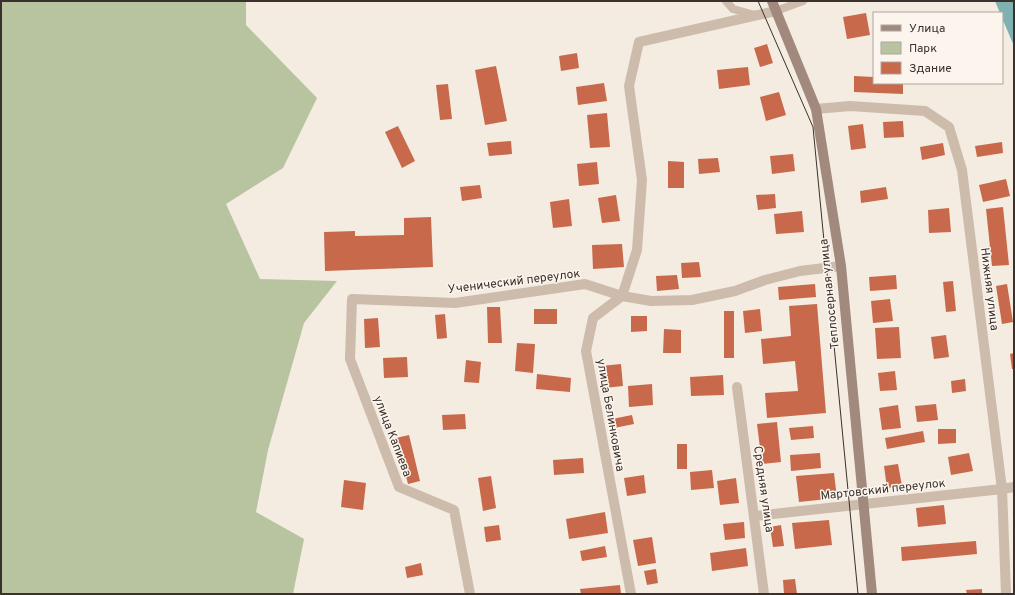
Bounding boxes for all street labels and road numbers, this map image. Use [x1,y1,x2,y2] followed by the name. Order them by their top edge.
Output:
[816,238,844,350] street label: Теплосерная улица
[976,247,1002,332] street label: Нижняя улица
[447,266,581,298] street label: Ученический переулок
[592,358,628,473] street label: улица Белинковича
[369,394,415,479] street label: улица Капиева
[749,445,777,533] street label: Средняя улица
[820,475,946,505] street label: Мартовский переулок

